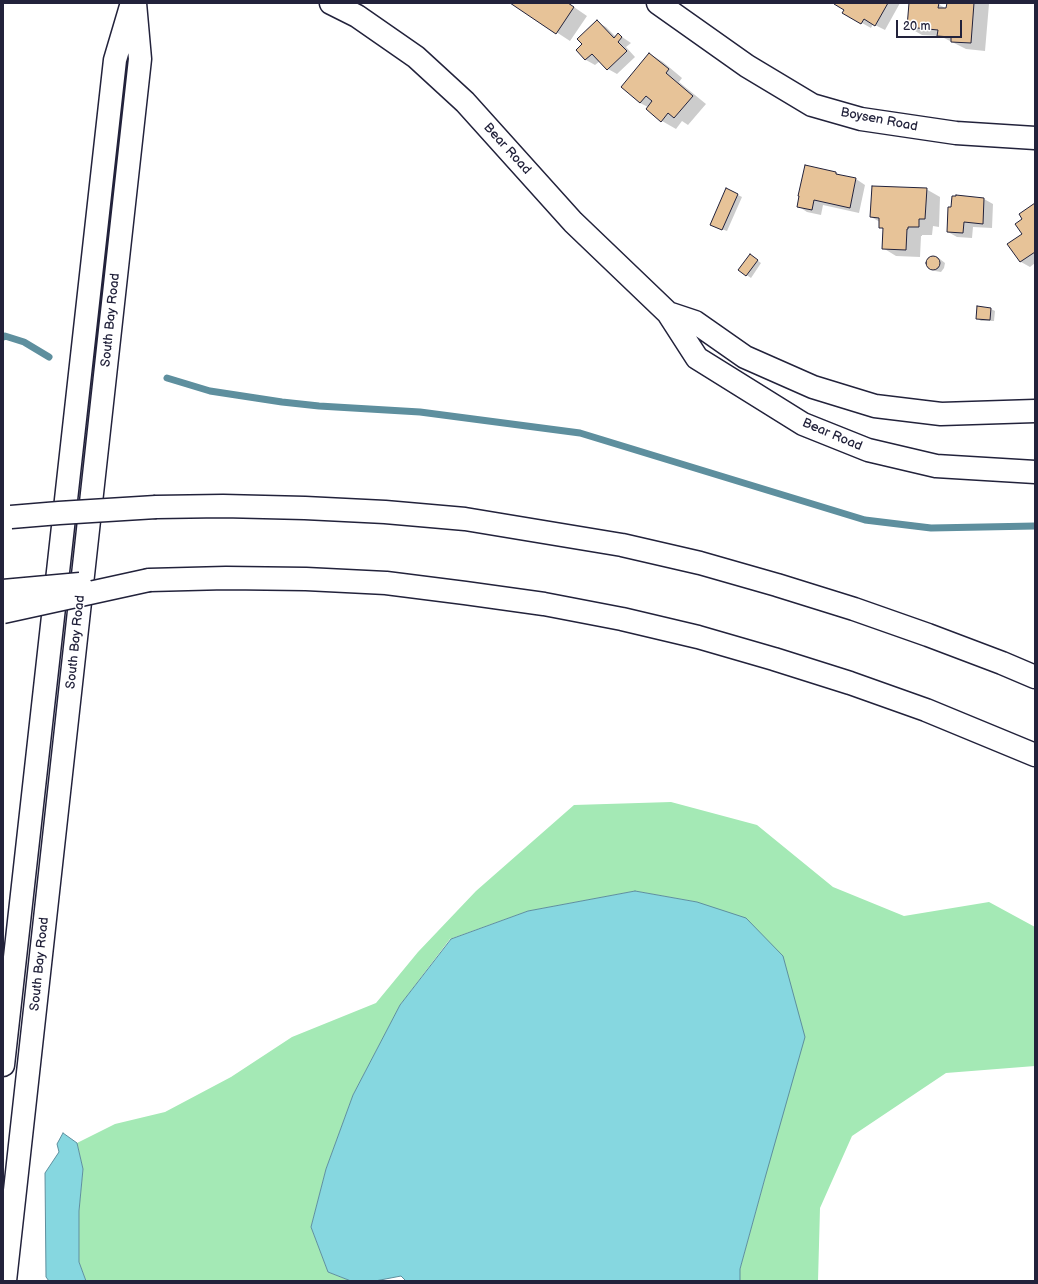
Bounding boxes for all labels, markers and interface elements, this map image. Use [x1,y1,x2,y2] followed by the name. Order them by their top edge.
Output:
[898,12,964,38] scale bar
[903,19,930,34] text: 20 m
[839,105,919,135] street label: Boysen Road
[480,120,534,178] street label: Bear Road
[98,272,124,368] street label: South Bay Road
[800,415,864,455] street label: Bear Road
[63,594,89,690] street label: South Bay Road
[27,916,53,1012] street label: South Bay Road

